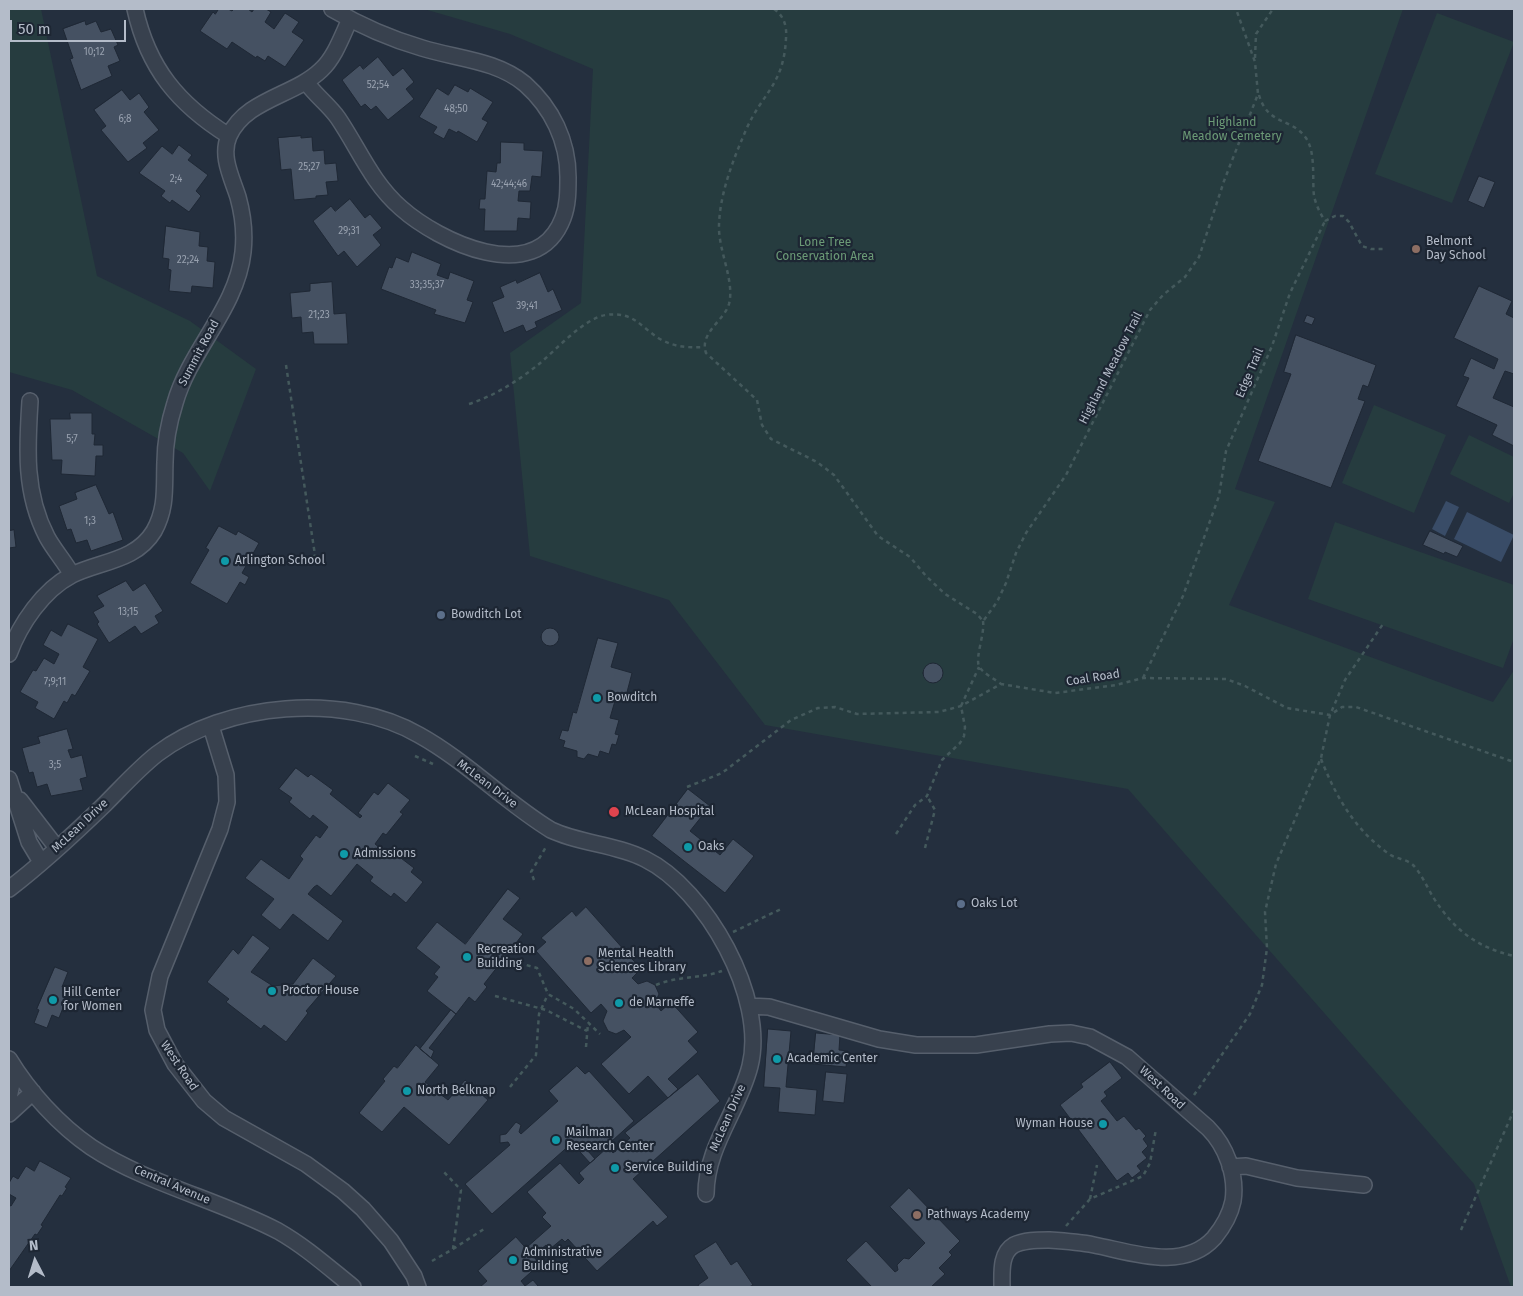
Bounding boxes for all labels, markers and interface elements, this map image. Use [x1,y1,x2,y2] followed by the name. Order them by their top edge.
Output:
[12,10,129,42] scale bar
[18,20,51,38] text: 50 m
[83,46,105,58] house number: 10;12
[367,79,389,91] house number: 52;54
[444,103,468,115] house number: 48;50
[118,113,132,125] house number: 6;8
[1182,116,1282,144] park label: Highland Meadow Cemetery
[298,161,320,173] house number: 25;27
[170,173,182,185] house number: 2;4
[491,178,527,190] house number: 42;44;46
[338,225,360,237] house number: 29;31
[1426,235,1486,263] place label: Belmont Day School
[776,236,874,264] park label: Lone Tree Conservation Area
[1410,243,1422,255] marker: Belmont Day School
[177,254,199,266] house number: 22;24
[410,279,444,291] house number: 33;35;37
[516,300,538,312] house number: 39;41
[308,309,330,321] house number: 21;23
[1076,310,1146,426] street label: Highland Meadow Trail
[176,318,222,388] street label: Summit Road
[1233,346,1267,400] street label: Edge Trail
[66,433,78,445] house number: 5;7
[84,515,96,527] house number: 1;3
[235,554,325,568] place label: Arlington School
[219,555,231,567] marker: Arlington School
[118,606,138,618] house number: 13;15
[451,608,522,622] place label: Bowditch Lot
[435,609,447,621] marker: Bowditch Lot
[1065,667,1121,689] street label: Coal Road
[44,676,66,688] house number: 7;9;11
[607,691,657,705] place label: Bowditch
[591,692,603,704] marker: Bowditch
[454,757,520,811] street label: McLean Drive
[49,759,61,771] house number: 3;5
[49,796,111,856] street label: McLean Drive
[607,805,621,819] marker: McLean Hospital
[625,805,714,819] place label: McLean Hospital
[698,840,724,854] place label: Oaks
[682,841,694,853] marker: Oaks
[354,847,416,861] place label: Admissions
[338,848,350,860] marker: Admissions
[971,897,1018,911] place label: Oaks Lot
[955,898,967,910] marker: Oaks Lot
[477,943,535,971] place label: Recreation Building
[598,947,686,975] place label: Mental Health Sciences Library
[461,951,473,963] marker: Recreation Building
[582,955,594,967] marker: Mental Health Sciences Library
[282,984,359,998] place label: Proctor House
[266,985,278,997] marker: Proctor House
[63,986,122,1014] place label: Hill Center for Women
[47,994,59,1006] marker: Hill Center for Women
[629,996,694,1010] place label: de Marneffe
[613,997,625,1009] marker: de Marneffe
[157,1038,201,1094] street label: West Road
[787,1052,878,1066] place label: Academic Center
[771,1053,783,1065] marker: Academic Center
[1136,1063,1188,1113] street label: West Road
[707,1082,749,1154] street label: McLean Drive
[417,1084,496,1098] place label: North Belknap
[401,1085,413,1097] marker: North Belknap
[1016,1117,1093,1131] place label: Wyman House
[1097,1118,1109,1130] marker: Wyman House
[566,1126,654,1154] place label: Mailman Research Center
[550,1134,562,1146] marker: Mailman Research Center
[625,1161,712,1175] place label: Service Building
[132,1162,212,1208] street label: Central Avenue
[609,1162,621,1174] marker: Service Building
[927,1208,1029,1222] place label: Pathways Academy
[911,1209,923,1221] marker: Pathways Academy
[10,1236,60,1286] north arrow
[28,1237,39,1254] text: N
[523,1246,602,1274] place label: Administrative Building
[507,1254,519,1266] marker: Administrative Building

